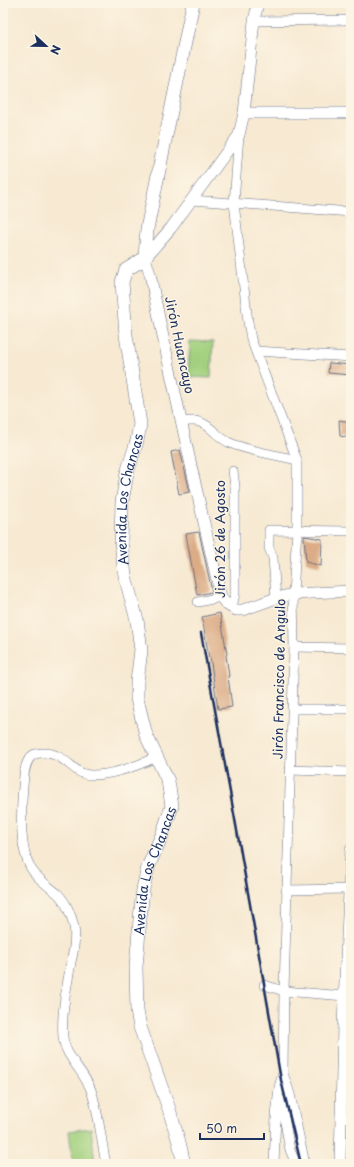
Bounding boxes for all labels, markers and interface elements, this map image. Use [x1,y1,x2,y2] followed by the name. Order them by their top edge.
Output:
[26,26,66,66] north arrow
[46,43,65,57] text: N
[161,294,200,395] street label: Jirón Huancayo
[111,432,147,566] street label: Avenida Los Chancas
[210,480,229,598] street label: Jirón 26 de Agosto
[268,599,289,759] street label: Jirón Francisco de Angulo
[129,804,180,936] street label: Avenida Los Chancas
[200,1115,264,1141] scale bar
[206,1119,237,1137] text: 50 m

